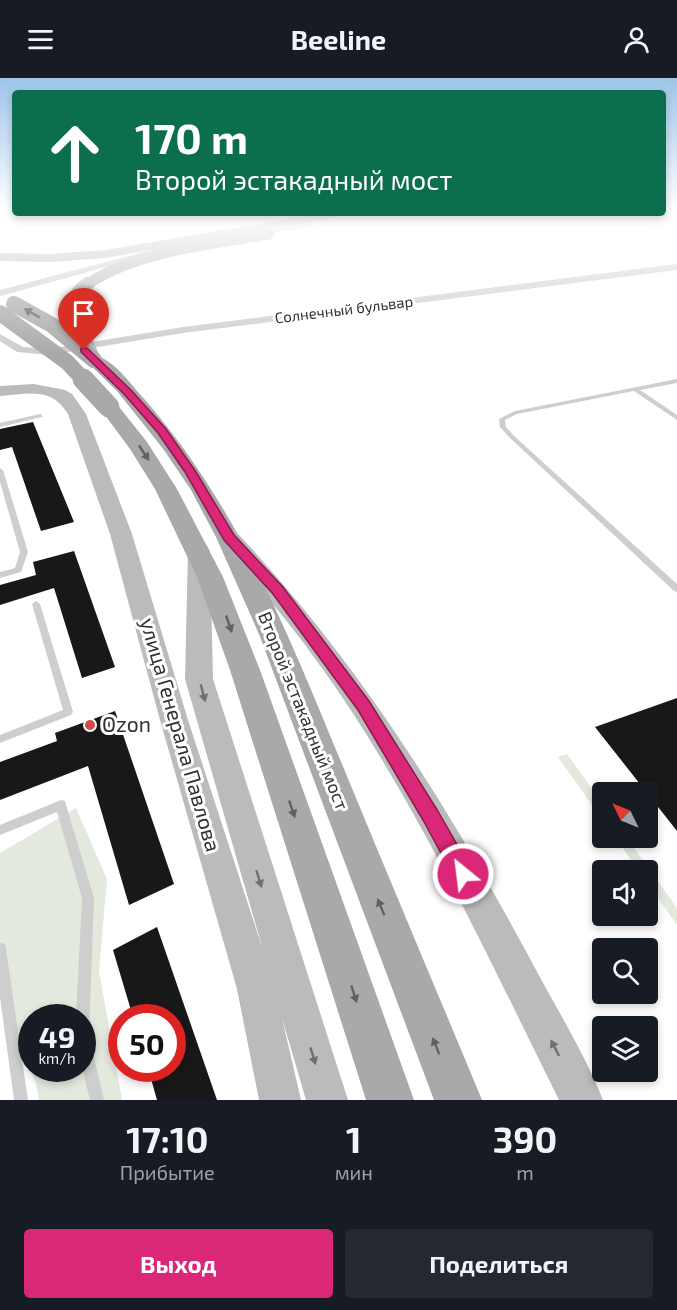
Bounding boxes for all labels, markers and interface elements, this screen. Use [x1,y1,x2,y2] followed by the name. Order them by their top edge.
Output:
[24,23,57,56] icon: menu
[291,23,386,55] text: Beeline
[620,23,653,56] icon: person
[135,112,248,162] text: 170 m
[36,114,114,192] icon: ahead
[135,163,453,195] text: Второй эстакадный мост
[58,288,109,350] pin
[274,292,414,327] street label: Солнечный бульвар
[67,297,100,330] icon: arrive
[23,308,40,318] one-way arrow
[138,445,149,461] one-way arrow
[254,608,354,813] street label: Второй эстакадный мост
[135,615,227,855] street label: улица Генерала Павлова
[224,616,234,634] one-way arrow
[198,684,208,702] one-way arrow
[102,711,151,736] place label: Ozon
[83,718,97,732] marker: Ozon
[592,782,658,848] north arrow
[592,782,658,1082] map controls
[288,800,298,818] one-way arrow
[431,842,495,906] position arrow
[592,860,658,926] button: sound
[255,870,264,888] one-way arrow
[376,897,386,915] one-way arrow
[592,938,658,1004] button: search
[350,985,359,1003] one-way arrow
[108,1004,186,1082] speed limit sign: 50
[592,1016,658,1082] button: layers
[39,1018,75,1054] text: 49
[431,1036,441,1054] one-way arrow
[550,1039,560,1056] one-way arrow
[309,1047,318,1065] one-way arrow
[38,1049,76,1067] text: km/h
[126,1117,208,1160] text: 17:10
[346,1117,362,1160] text: 1
[493,1117,557,1160] text: 390
[120,1160,215,1184] text: Прибытие
[335,1160,373,1184] text: мин
[516,1160,534,1184] text: m
[24,1229,333,1298] button: Выход
[345,1229,653,1298] button: Поделиться

